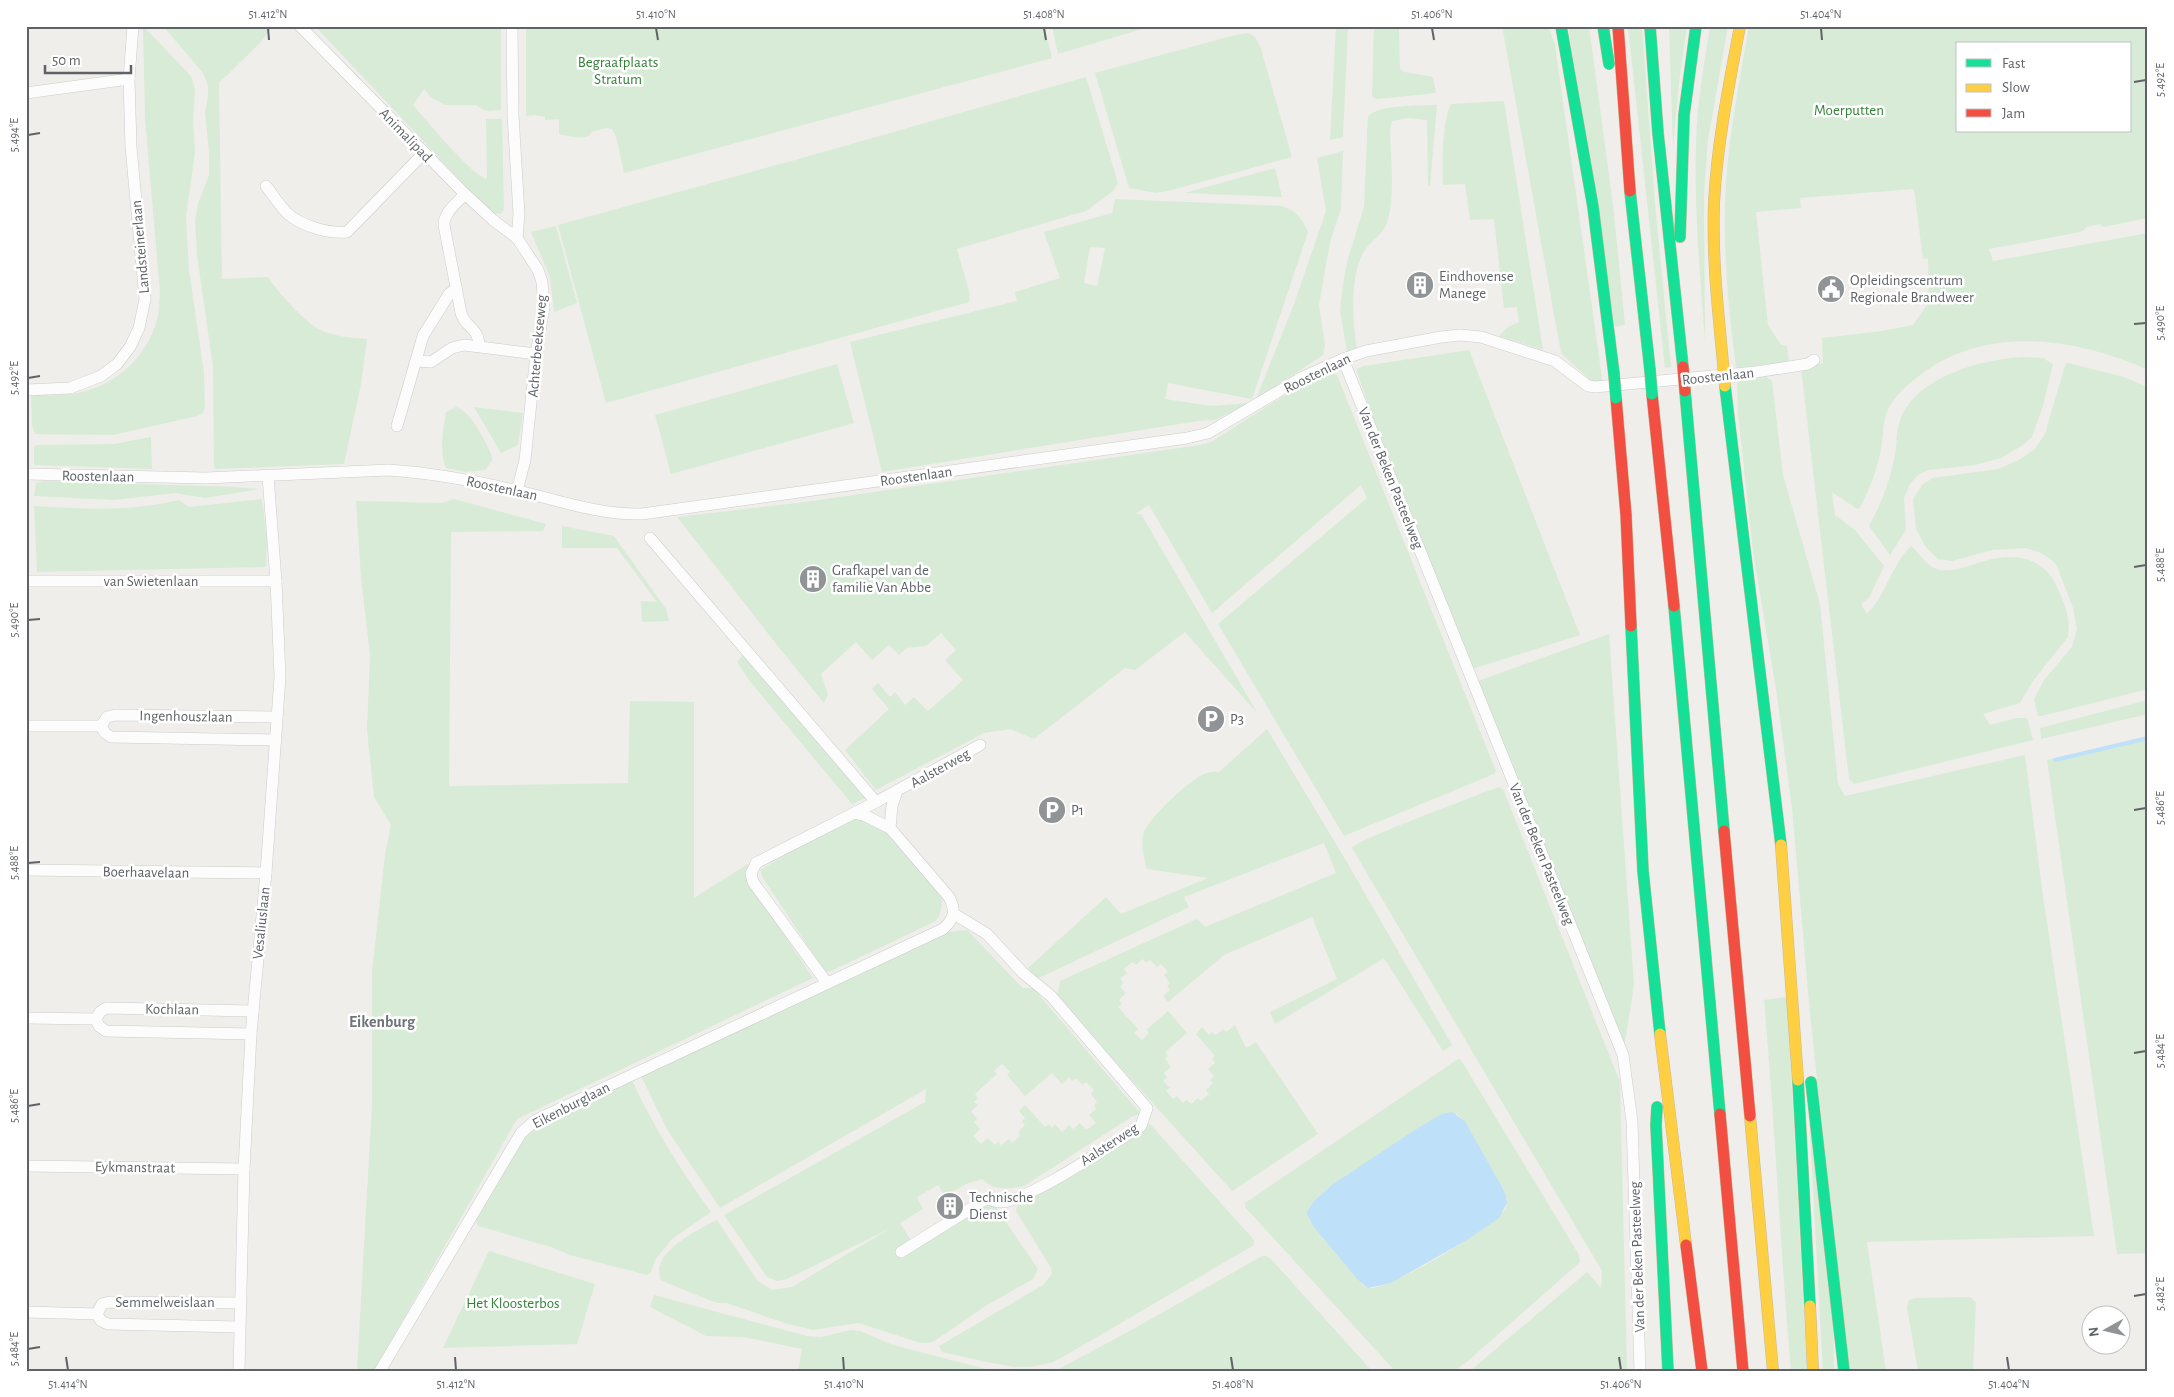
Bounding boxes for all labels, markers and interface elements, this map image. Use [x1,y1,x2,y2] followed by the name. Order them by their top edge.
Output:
[249,8,287,20] text: 51.412°N
[636,8,676,20] text: 51.410°N
[1023,8,1065,20] text: 51.408°N
[1411,8,1453,20] text: 51.406°N
[1800,8,1842,20] text: 51.404°N
[45,42,131,74] scale bar
[1956,42,2132,132] legend
[52,53,81,68] text: 50 m
[578,55,658,87] park label: Begraafplaats Stratum
[2002,56,2026,71] text: Fast
[2154,63,2166,97] text: 5.492°E
[2002,80,2030,95] text: Slow
[1814,103,1884,118] park label: Moerputten
[376,106,435,165] street label: Animalipad
[2002,106,2025,121] text: Jam
[8,118,20,152] text: 5.494°E
[129,200,152,294] street label: Landsteinerlaan
[1439,269,1514,301] place label: Eindhovense Manege
[1405,270,1435,300] building icon: Eindhovense Manege
[1850,273,1974,305] place label: Opleidingscentrum Regionale Brandweer
[1816,274,1846,304] public building icon: Opleidingscentrum Regionale Brandweer
[526,293,550,398] street label: Achterbeekseweg
[2154,305,2166,340] text: 5.490°E
[1281,351,1353,396] street label: Roostenlaan
[8,361,20,395] text: 5.492°E
[1681,365,1755,388] street label: Roostenlaan
[1355,405,1426,552] street label: Van der Beken Pasteelweg
[879,464,953,489] street label: Roostenlaan
[62,468,134,485] street label: Roostenlaan
[465,474,539,503] street label: Roostenlaan
[2154,548,2166,582] text: 5.488°E
[832,563,931,595] place label: Grafkapel van de familie Van Abbe
[798,564,828,594] building icon: Grafkapel van de familie Van Abbe
[104,574,198,589] street label: van Swietenlaan
[8,602,20,637] text: 5.490°E
[1196,704,1226,734] parking icon: P3
[139,708,233,725] street label: Ingenhouszlaan
[1230,712,1244,727] place label: P3
[908,746,973,791] street label: Aalsterweg
[1506,781,1577,928] street label: Van der Beken Pasteelweg
[2154,791,2166,825] text: 5.486°E
[1037,795,1067,825] parking icon: P1
[1071,803,1084,818] place label: P1
[8,846,20,880] text: 5.488°E
[103,864,189,881] street label: Boerhaavelaan
[250,886,273,960] street label: Vesaliuslaan
[145,1002,199,1017] street label: Kochlaan
[349,1014,416,1030] district label: Eikenburg
[2154,1034,2166,1068] text: 5.484°E
[530,1080,612,1131] street label: Eikenburglaan
[8,1089,20,1123] text: 5.486°E
[1078,1120,1141,1169] street label: Aalsterweg
[95,1159,175,1176] street label: Eykmanstraat
[1627,1180,1648,1333] street label: Van der Beken Pasteelweg
[969,1190,1033,1222] place label: Technische Dienst
[935,1191,965,1221] building icon: Technische Dienst
[2154,1277,2166,1311] text: 5.482°E
[115,1295,215,1310] street label: Semmelweislaan
[466,1296,560,1311] park label: Het Kloosterbos
[2082,1304,2132,1354] north arrow
[2087,1326,2102,1337] text: N
[8,1332,20,1366] text: 5.484°E
[48,1378,88,1390] text: 51.414°N
[437,1378,475,1390] text: 51.412°N
[824,1378,864,1390] text: 51.410°N
[1212,1378,1254,1390] text: 51.408°N
[1600,1378,1642,1390] text: 51.406°N
[1988,1378,2030,1390] text: 51.404°N

